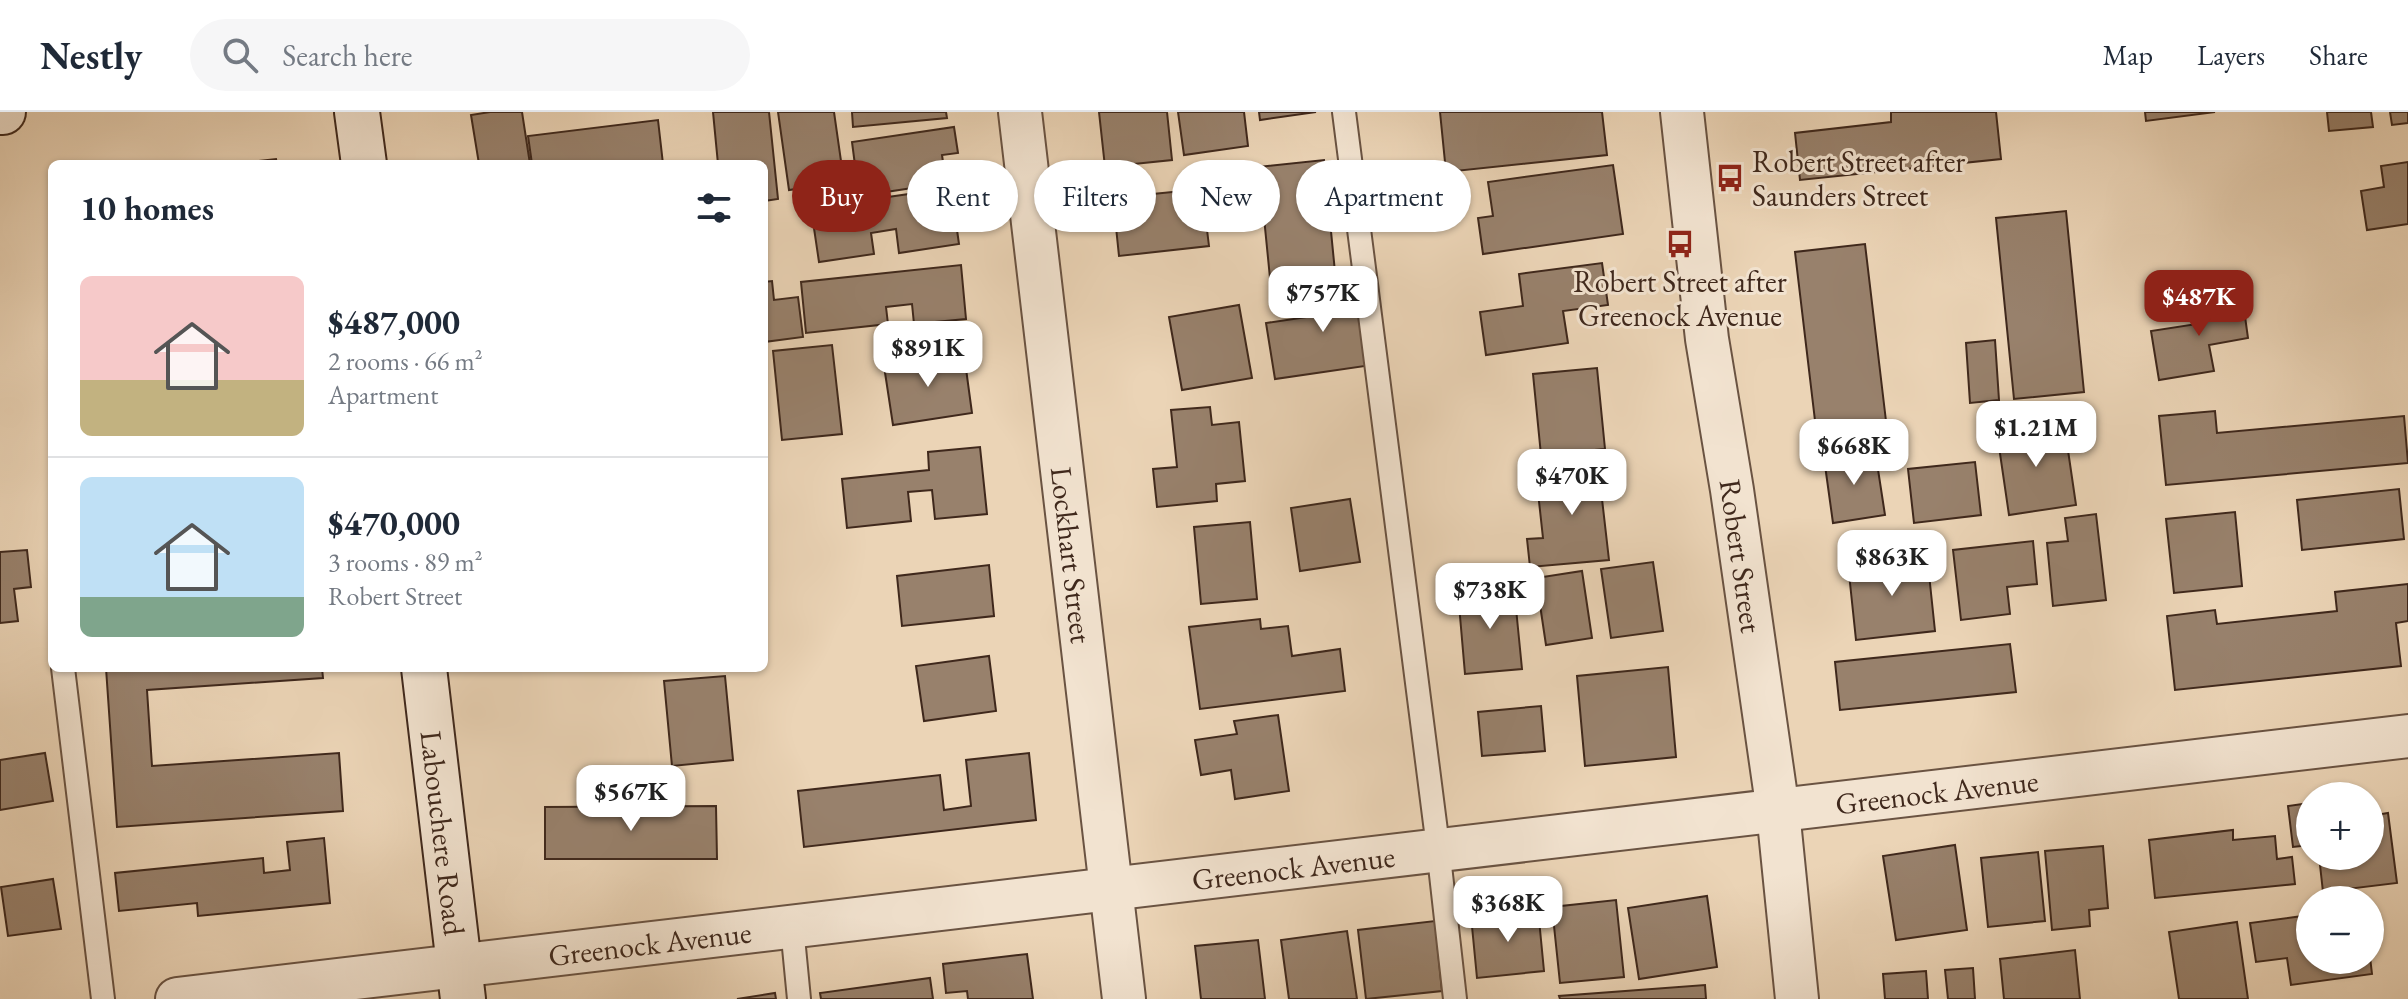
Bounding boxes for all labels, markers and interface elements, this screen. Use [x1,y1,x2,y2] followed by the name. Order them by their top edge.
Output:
[190,19,750,91] search box
[40,31,142,80] text: Nestly
[218,33,262,77] icon: search
[282,36,412,75] text: Search here
[2103,37,2153,73] text: Map
[2197,37,2265,73] text: Layers
[2309,37,2368,73] text: Share
[1752,142,1965,215] place label: Robert Street after Saunders Street
[792,160,891,232] chip: Buy
[907,160,1018,232] chip: Rent
[1034,160,1156,232] chip: Filters
[1172,160,1280,232] chip: New
[1296,160,1471,232] chip: Apartment
[1715,163,1745,193] bus stop icon: Robert Street after Saunders Street
[80,186,214,230] text: 10 homes
[692,186,736,230] icon: filters
[1665,229,1695,259] bus stop icon: Robert Street after Greenock Avenue
[1573,262,1787,335] place label: Robert Street after Greenock Avenue
[1267,266,1379,334] pin: $757K
[2143,270,2255,338] pin: $487K
[1286,275,1360,309] text: $757K
[2162,279,2236,313] text: $487K
[328,300,460,344] text: $487,000
[144,308,240,404] icon: home
[872,321,984,389] pin: $891K
[891,330,965,364] text: $891K
[328,344,483,378] text: 2 rooms · 66 m²
[328,378,438,412] text: Apartment
[1971,401,2101,469] pin: $1.21M
[1994,410,2078,444] text: $1.21M
[1798,419,1910,487] pin: $668K
[1817,428,1891,462] text: $668K
[1516,449,1628,517] pin: $470K
[1535,458,1609,492] text: $470K
[1042,465,1102,646] street label: Lockhart Street
[1711,476,1772,636] street label: Robert Street
[328,501,460,545] text: $470,000
[144,509,240,605] icon: home
[1836,530,1948,598] pin: $863K
[1855,539,1929,573] text: $863K
[328,545,483,579] text: 3 rooms · 89 m²
[1434,563,1546,631] pin: $738K
[1453,572,1527,606] text: $738K
[328,579,462,613] text: Robert Street
[412,729,475,938] street label: Labouchere Road
[1833,760,2040,823] street label: Greenock Avenue
[575,765,687,833] pin: $567K
[594,774,668,808] text: $567K
[2296,782,2384,974] map controls
[2296,782,2384,870] button: +
[1190,836,1397,899] street label: Greenock Avenue
[1452,876,1564,944] pin: $368K
[1471,885,1545,919] text: $368K
[2296,886,2384,974] button: −
[546,912,753,975] street label: Greenock Avenue

